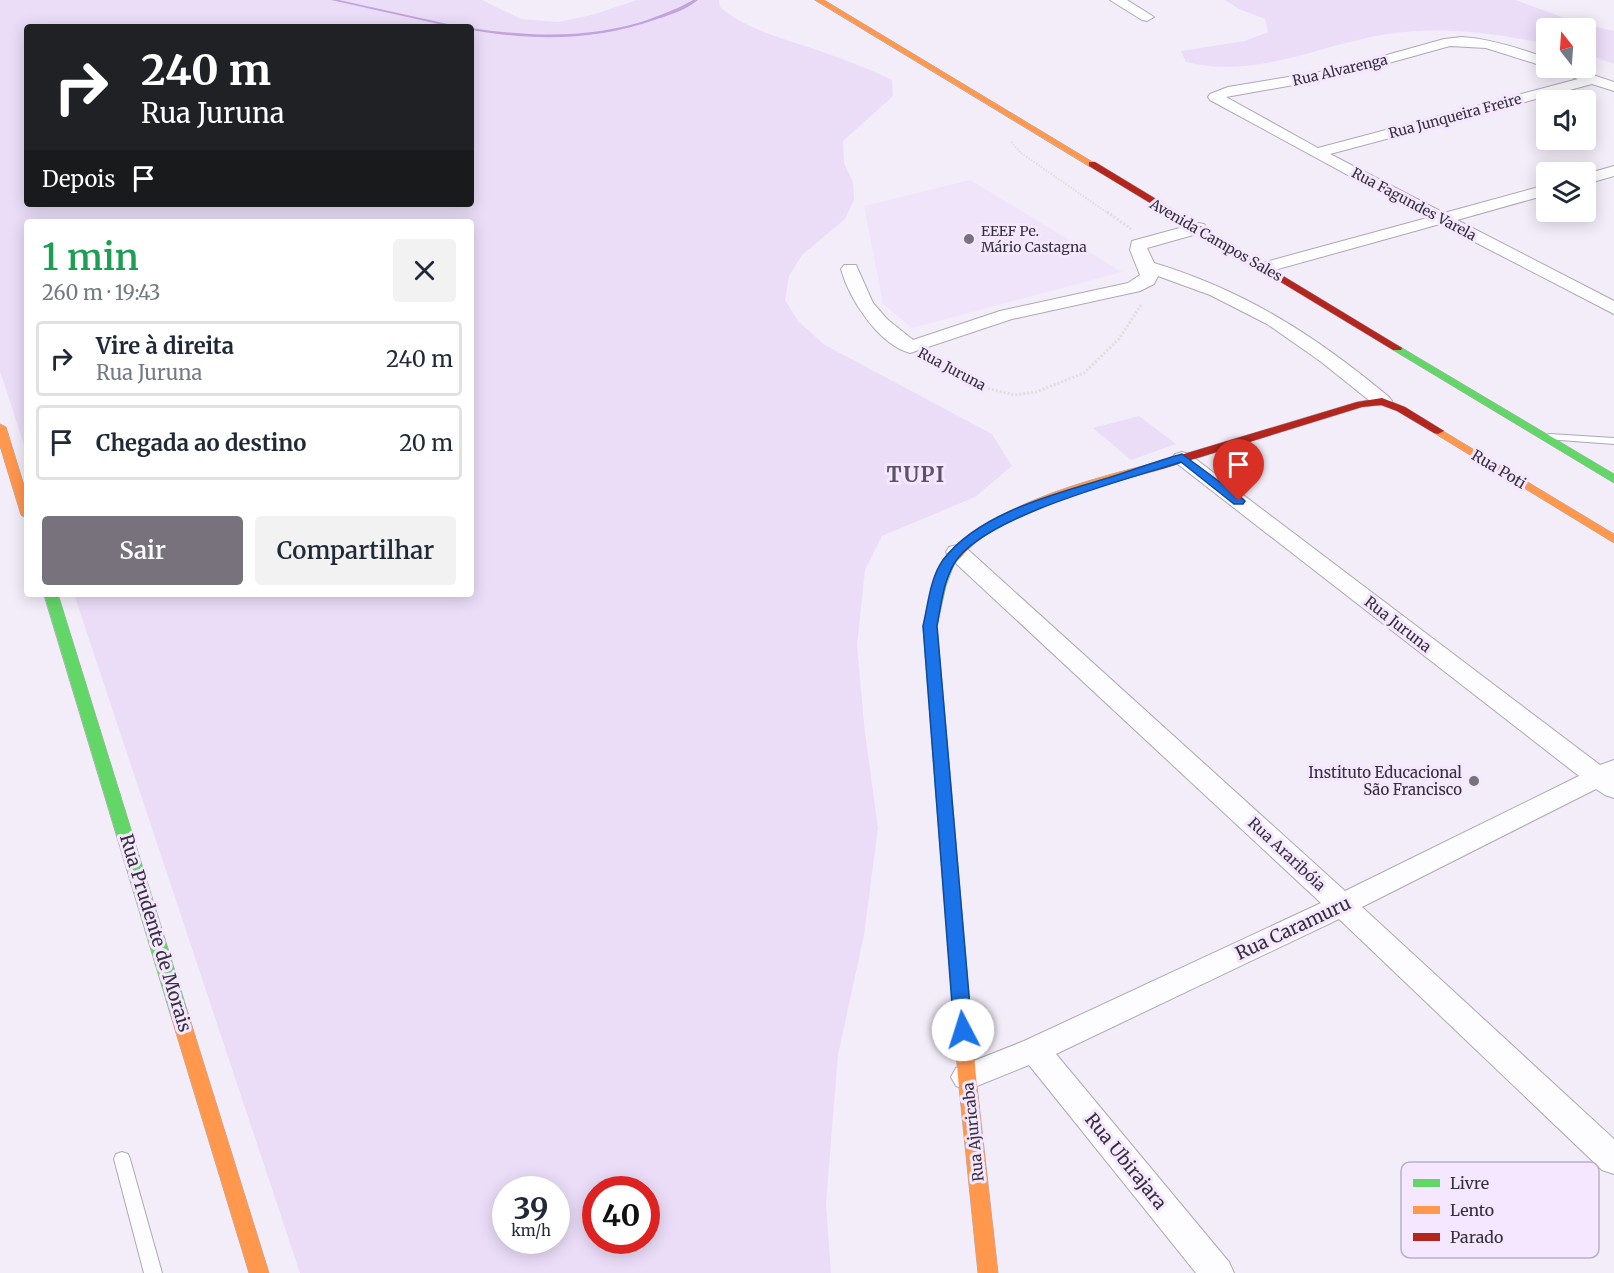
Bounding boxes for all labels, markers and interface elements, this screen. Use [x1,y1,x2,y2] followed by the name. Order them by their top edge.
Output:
[1536,18,1596,78] north arrow
[1536,18,1596,222] map controls
[141,44,271,96] text: 240 m
[42,48,120,126] icon: right
[1291,50,1390,90] street label: Rua Alvarenga
[1387,90,1523,142] street label: Rua Junqueira Freire
[1536,90,1596,150] button: sound
[141,96,284,130] text: Rua Juruna
[127,162,160,195] icon: arrive
[1536,162,1596,222] button: layers
[1349,164,1480,245] street label: Rua Fagundes Varela
[42,165,115,193] text: Depois
[1146,194,1285,285] street label: Avenida Campos Sales
[981,222,1087,256] place label: EEEF Pe. Mário Castagna
[962,232,976,246] marker: EEEF Pe. Mário Castagna
[42,235,139,280] text: 1 min
[393,239,456,302] button: close
[42,280,160,305] text: 260 m · 19:43
[96,332,234,360] text: Vire à direita
[45,342,78,375] icon: right
[915,344,989,395] street label: Rua Juruna
[386,345,453,373] text: 240 m
[96,360,202,385] text: Rua Juruna
[45,426,78,459] icon: arrive
[96,429,306,457] text: Chegada ao destino
[399,429,453,457] text: 20 m
[1213,439,1264,501] pin
[1468,445,1530,493] street label: Rua Poti
[1222,448,1255,481] icon: arrive
[886,461,946,488] district label: TUPI
[42,516,243,585] button: Sair
[255,516,456,585] button: Compartilhar
[1361,592,1435,656] street label: Rua Juruna
[1308,763,1462,799] place label: Instituto Educacional São Francisco
[1467,774,1481,788] marker: Instituto Educacional São Francisco
[1244,813,1330,895] street label: Rua Araribóia
[115,831,197,1035] street label: Rua Prudente de Morais
[1232,891,1354,965] street label: Rua Caramuru
[931,998,995,1062] position arrow
[958,1082,988,1182] street label: Rua Ajuricaba
[1080,1108,1172,1214] street label: Rua Ubirajara
[1401,1162,1599,1258] legend
[1450,1173,1489,1193] text: Livre
[582,1176,660,1254] speed limit sign: 40
[514,1189,548,1227] text: 39
[1450,1200,1494,1220] text: Lento
[511,1221,551,1240] text: km/h
[1450,1227,1503,1247] text: Parado

